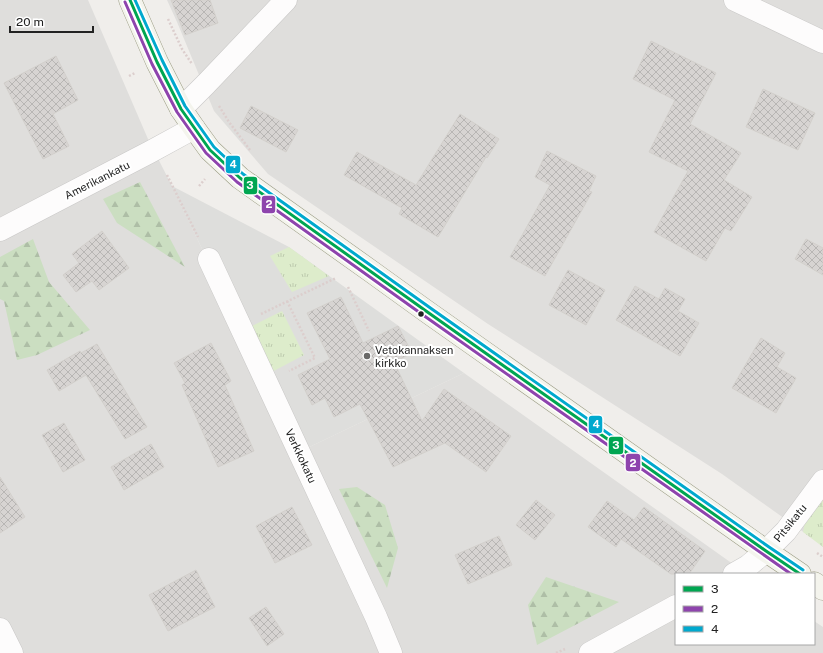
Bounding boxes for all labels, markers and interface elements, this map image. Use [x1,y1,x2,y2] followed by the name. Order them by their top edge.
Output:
[10,8,93,34] scale bar
[16,15,44,29] text: 20 m
[225,155,241,174] line badge: 4
[62,158,132,202] street label: Amerikankatu
[229,158,237,170] text: 4
[243,176,258,195] line badge: 3
[246,179,254,191] text: 3
[261,195,276,214] line badge: 2
[266,198,273,210] text: 2
[416,309,426,319] unlabelled marker
[375,344,453,369] place label: Vetokannaksen kirkko
[362,351,372,361] marker: Vetokannaksen kirkko
[588,415,603,434] line badge: 4
[592,418,600,430] text: 4
[283,427,319,485] street label: Verkkokatu
[608,436,624,455] line badge: 3
[612,439,620,451] text: 3
[625,453,641,472] line badge: 2
[630,457,637,469] text: 2
[771,502,809,544] street label: Pitsikatu
[675,573,815,645] legend
[711,582,719,596] text: 3
[711,602,718,616] text: 2
[711,622,719,636] text: 4

